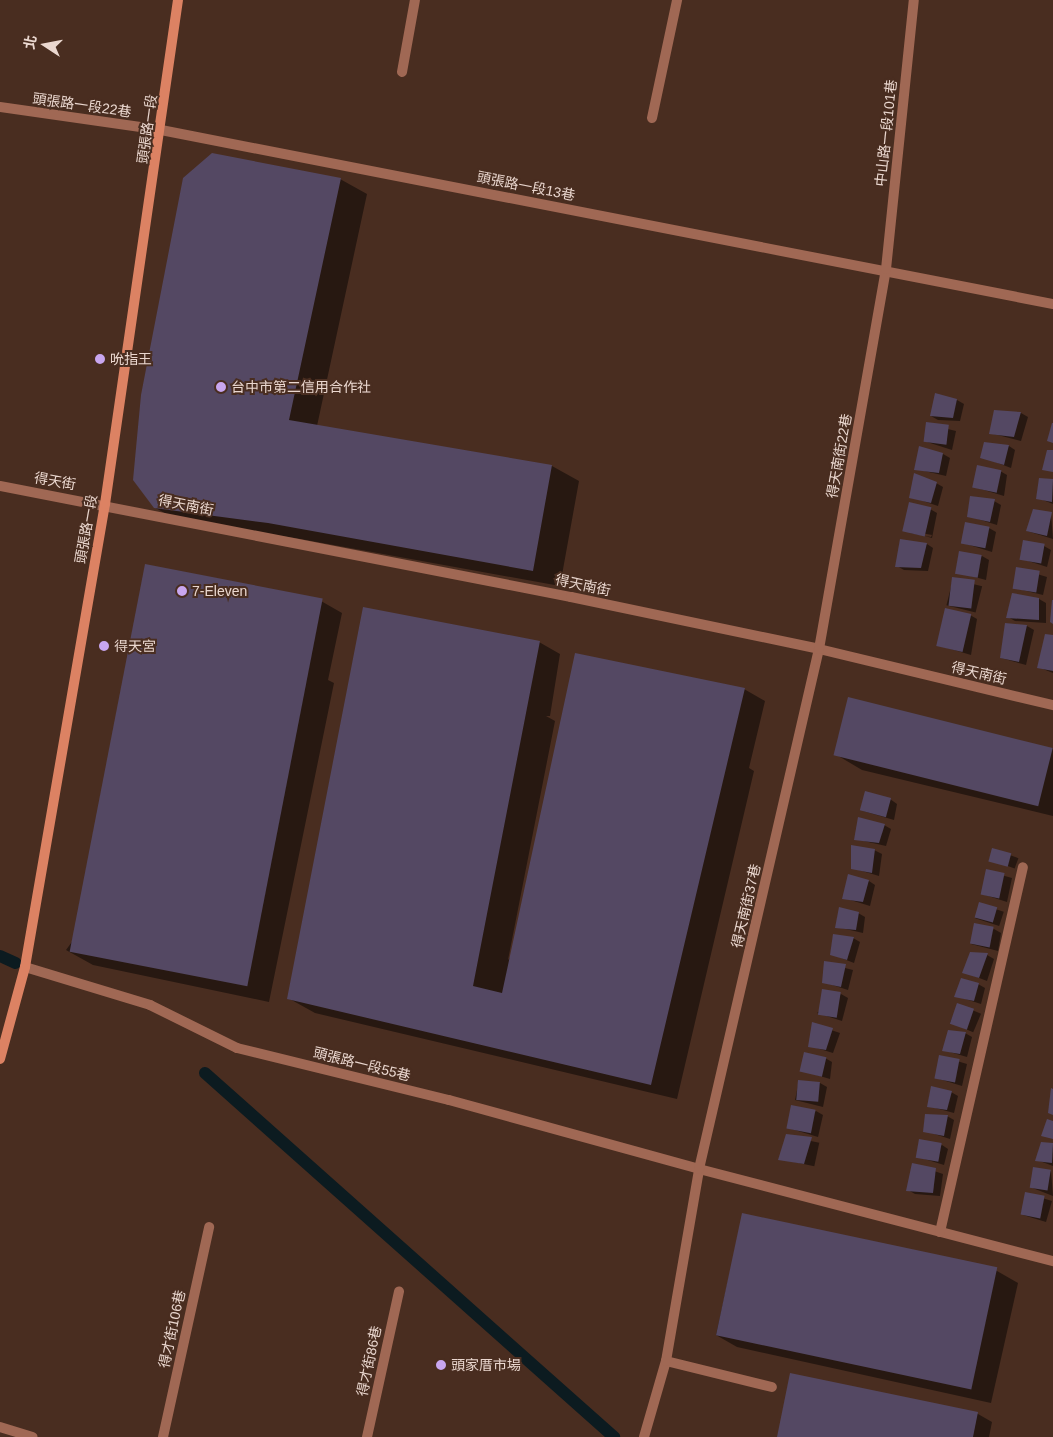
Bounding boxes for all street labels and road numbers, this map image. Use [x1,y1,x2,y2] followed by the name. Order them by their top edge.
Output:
[872,79,900,187] street label: 中山路一段101巷
[32,90,132,120] street label: 頭張路一段22巷
[134,93,160,165] street label: 頭張路一段
[476,168,576,204] street label: 頭張路一段13巷
[823,412,855,500] street label: 得天南街22巷
[33,469,77,493] street label: 得天街
[157,491,215,519] street label: 得天南街
[72,493,100,565] street label: 頭張路一段
[554,571,612,599] street label: 得天南街
[950,659,1008,687] street label: 得天南街
[728,862,764,950] street label: 得天南街37巷
[312,1044,412,1084] street label: 頭張路一段55巷
[156,1288,188,1370] street label: 得才街106巷
[353,1324,385,1398] street label: 得才街86巷

